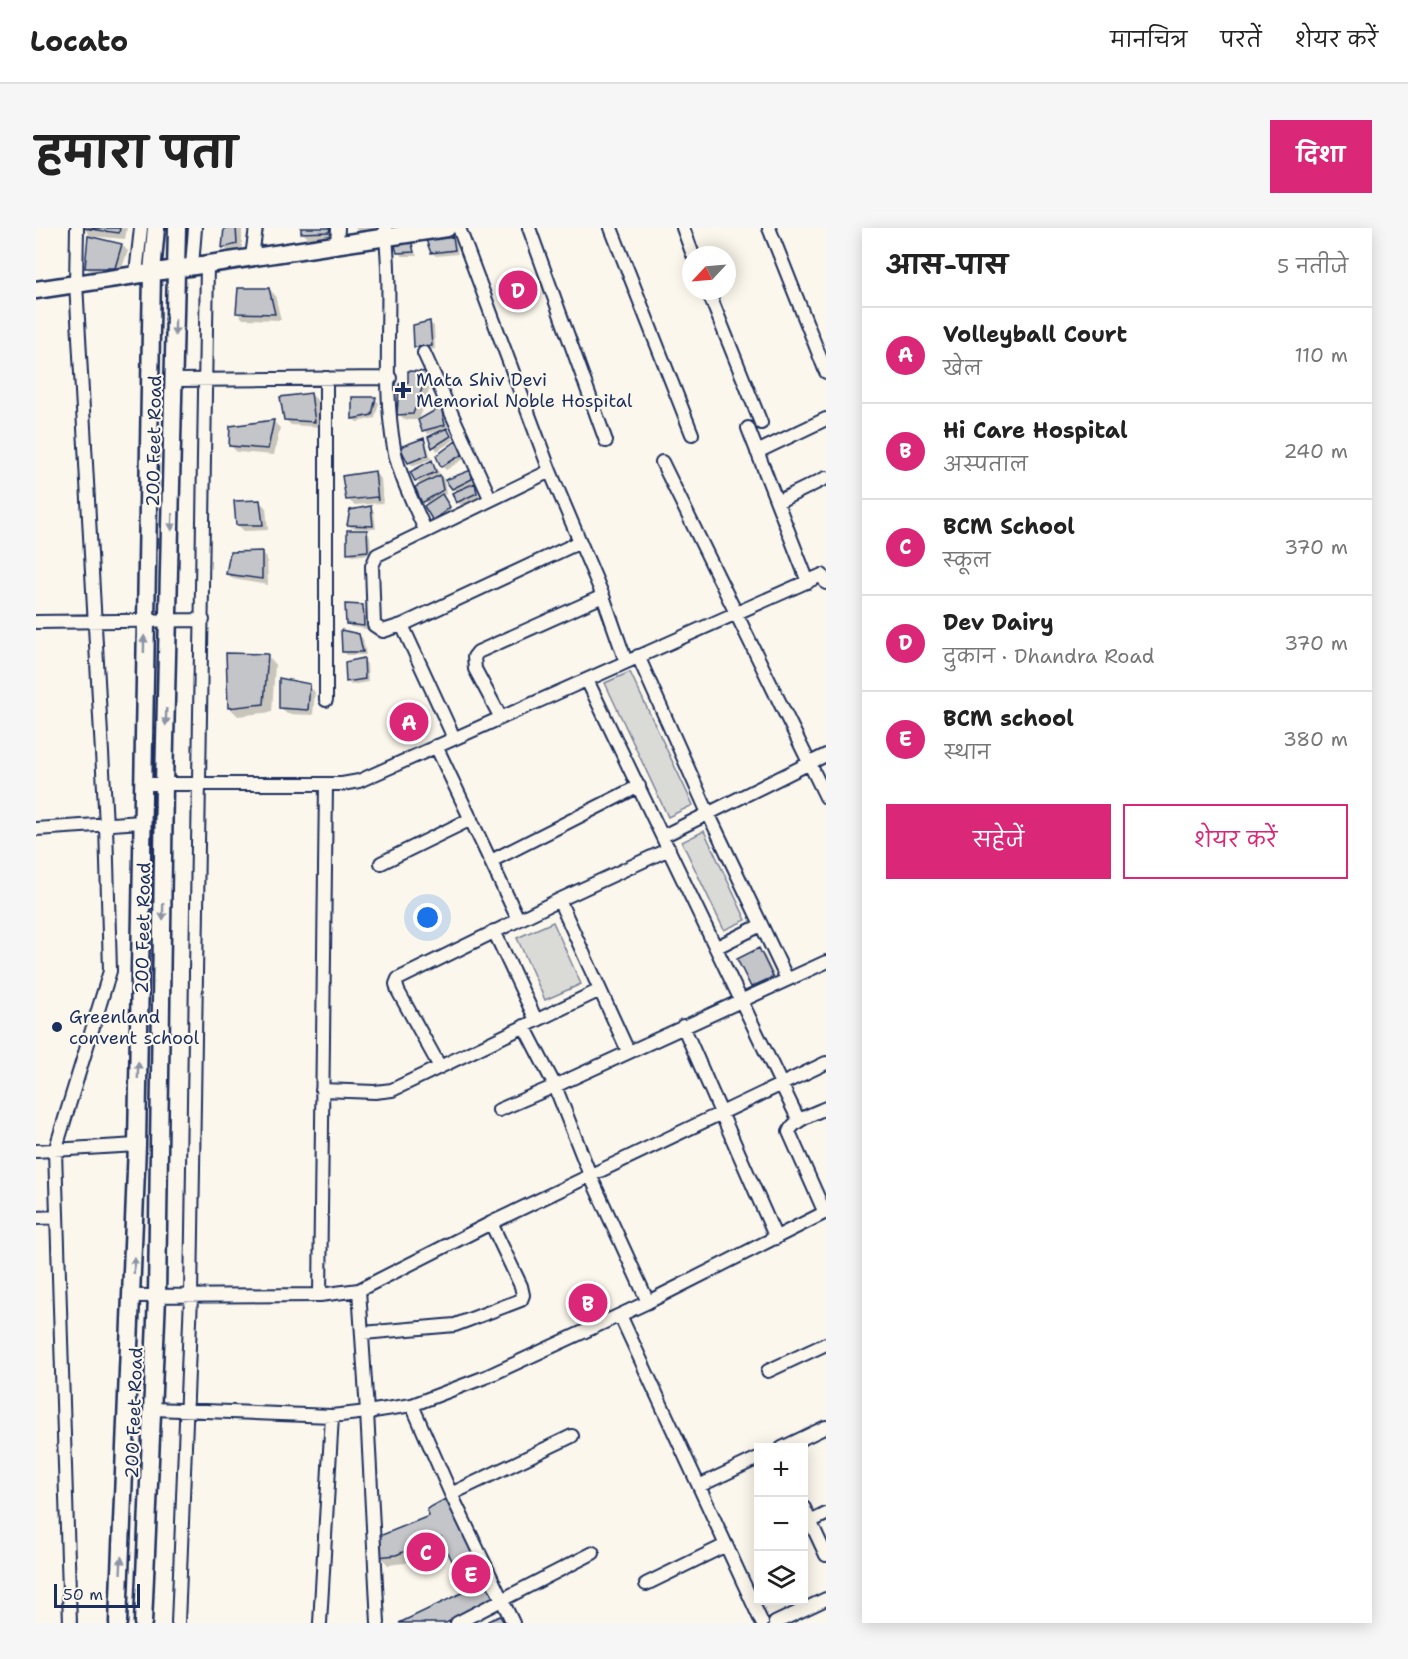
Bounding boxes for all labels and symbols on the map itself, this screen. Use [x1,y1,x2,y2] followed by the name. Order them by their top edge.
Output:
[682,246,736,300] north arrow
[498,268,538,312] pin: D
[170,317,180,336] one-way arrow
[416,368,633,413] place label: Mata Shiv Devi Memorial Noble Hospital
[141,375,167,507] street label: 200 Feet Road
[394,381,412,399] marker: Mata Shiv Devi Memorial Noble Hospital
[167,512,176,531] one-way arrow
[139,634,149,653] one-way arrow
[390,700,428,744] pin: A
[161,707,171,726] one-way arrow
[130,862,156,994] street label: 200 Feet Road
[158,902,167,921] one-way arrow
[413,903,442,932] your location
[69,1005,200,1050] place label: Greenland convent school
[50,1020,64,1034] marker: Greenland convent school
[133,1060,143,1079] one-way arrow
[129,1255,138,1274] one-way arrow
[568,1280,608,1326] pin: B
[120,1347,148,1479] street label: 200 Feet Road
[406,1530,446,1574] pin: C
[452,1552,490,1596] pin: E
[116,1555,125,1574] one-way arrow
[54,1581,140,1608] scale bar

